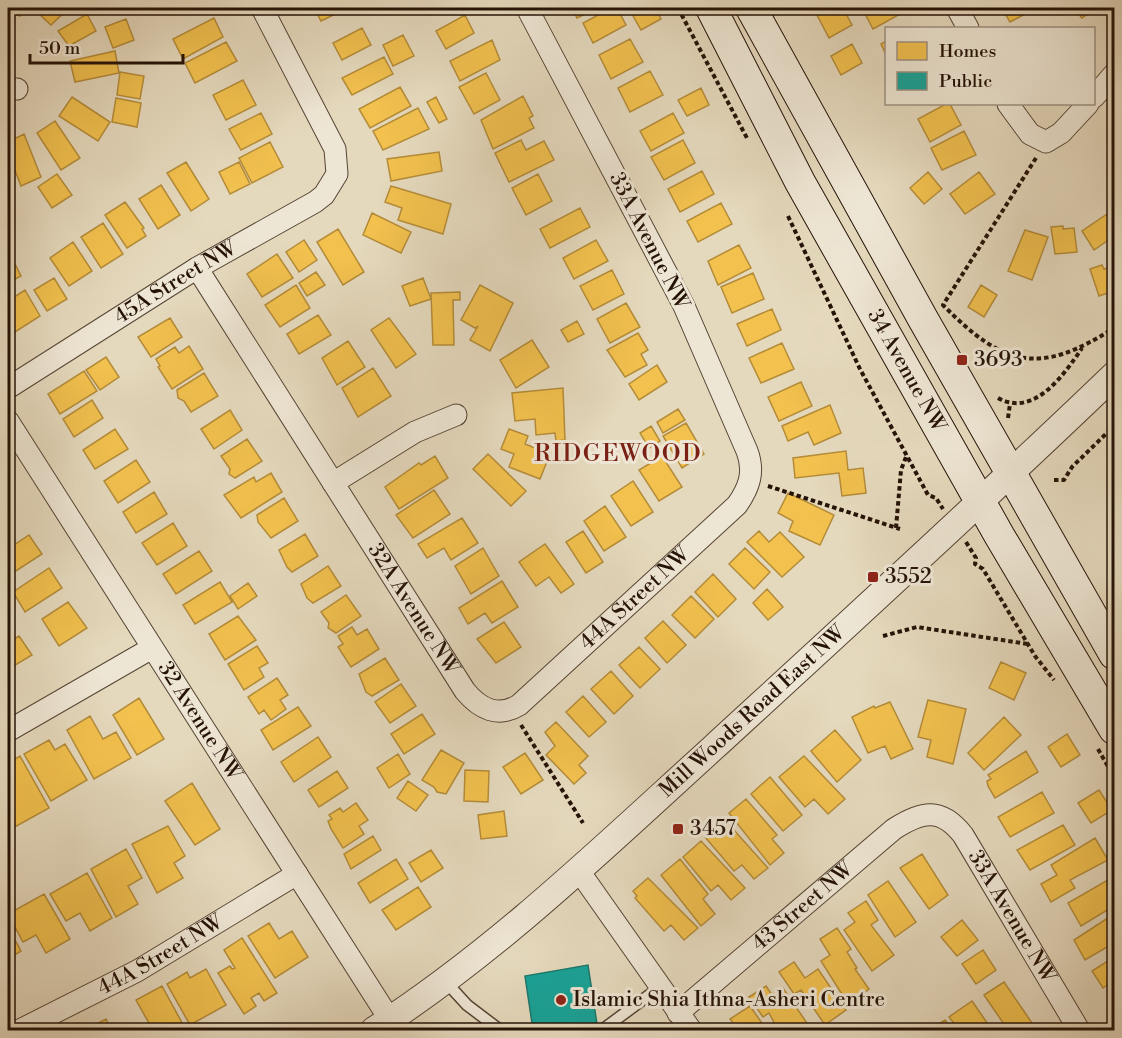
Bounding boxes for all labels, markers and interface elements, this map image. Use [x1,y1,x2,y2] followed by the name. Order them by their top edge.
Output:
[30,27,183,65] scale bar
[885,27,1095,105] legend
[39,37,81,60] text: 50 m
[939,40,996,63] text: Homes
[939,70,992,93] text: Public
[603,168,695,315] street label: 33A Avenue NW
[110,235,242,330] street label: 45A Street NW
[861,305,952,438] street label: 34 Avenue NW
[974,347,1023,373] place label: 3693
[955,353,969,367] marker: 3693
[534,439,702,469] district label: RIDGEWOOD
[362,539,465,681] street label: 32A Avenue NW
[574,541,696,656] street label: 44A Street NW
[885,564,932,590] place label: 3552
[866,570,880,584] marker: 3552
[654,619,851,803] street label: Mill Woods Road East NW
[152,657,247,786] street label: 32 Avenue NW
[690,816,736,842] place label: 3457
[671,822,685,836] marker: 3457
[962,845,1062,989] street label: 33A Avenue NW
[747,856,859,957] street label: 43 Street NW
[94,909,228,1002] street label: 44A Street NW
[573,987,885,1013] place label: Islamic Shia Ithna-Asheri Centre
[554,993,568,1007] marker: Islamic Shia Ithna-Asheri Centre

